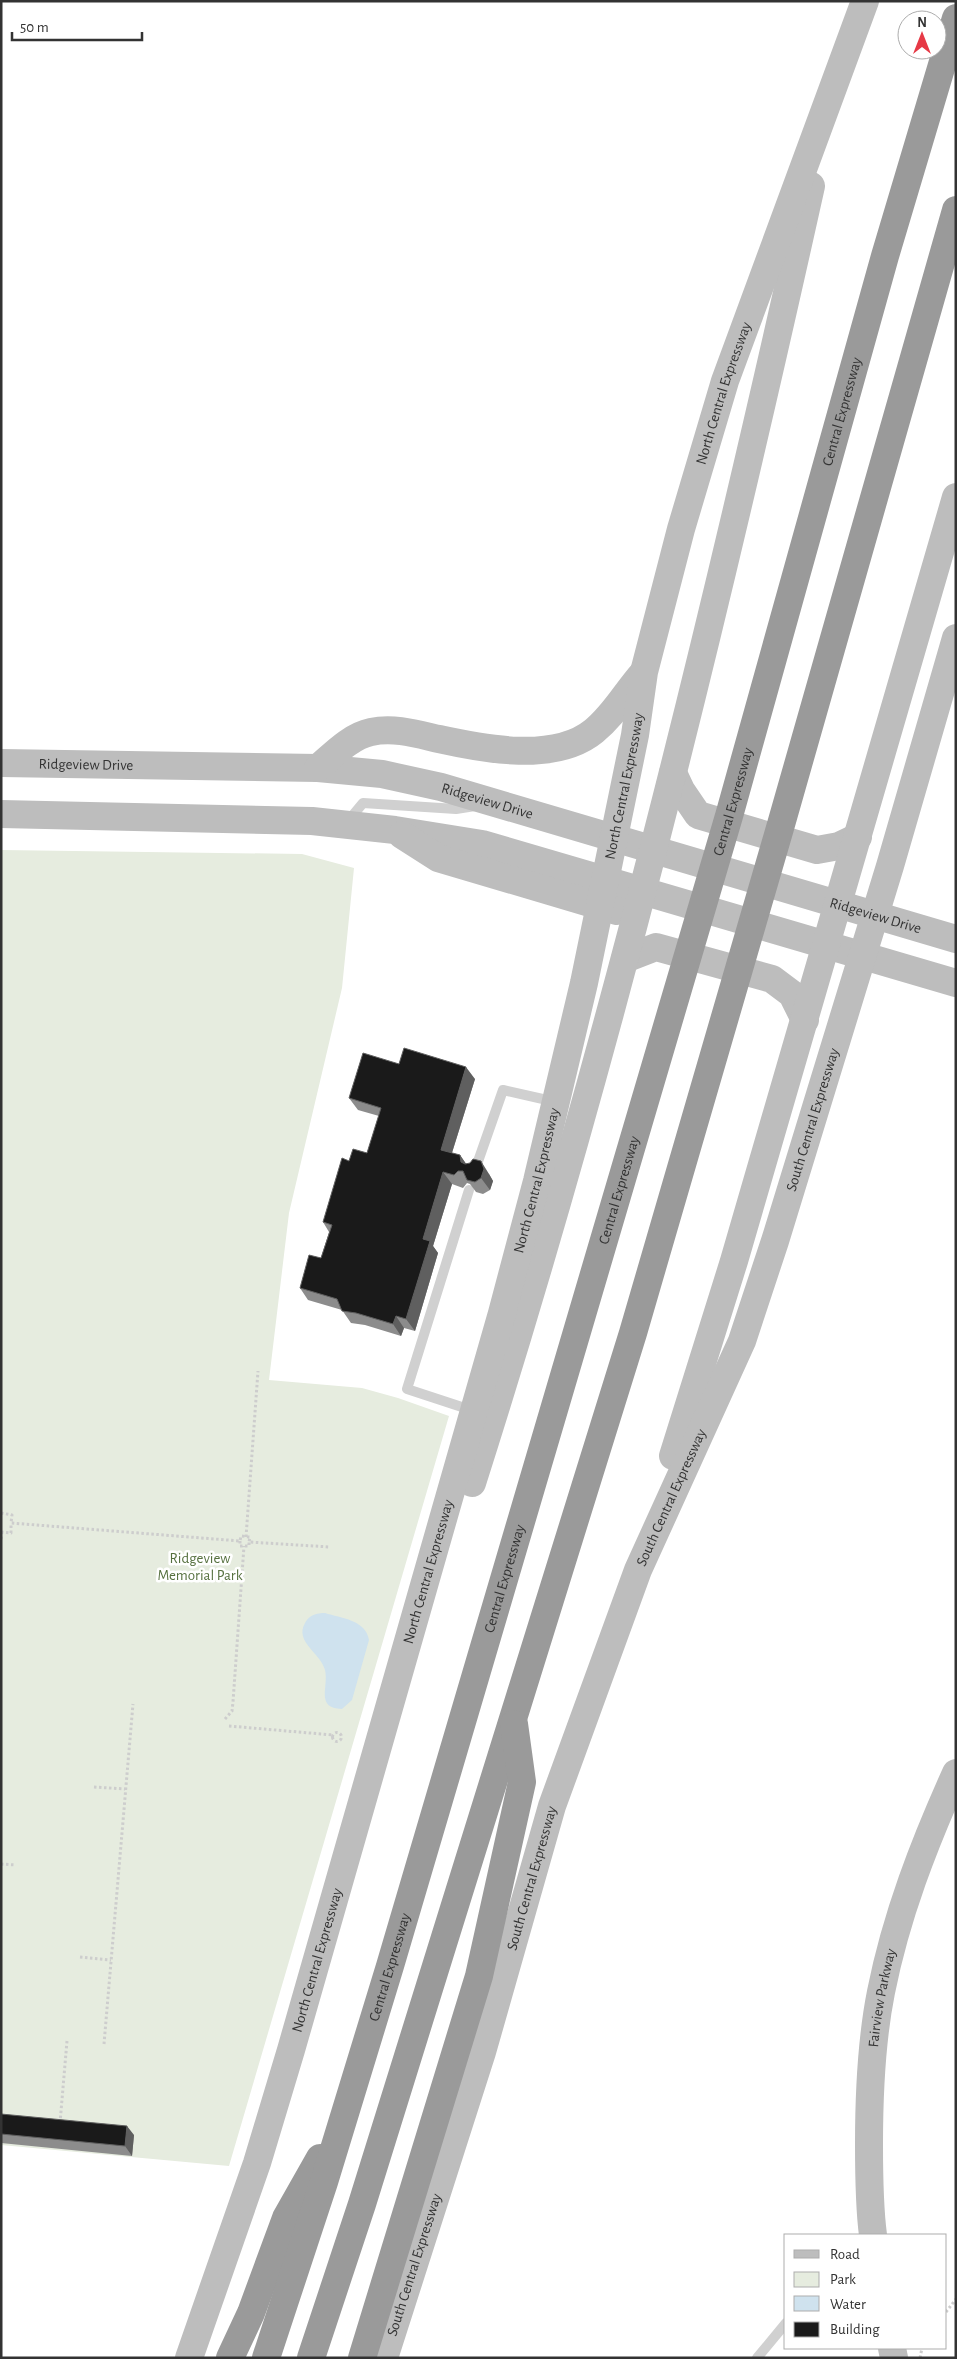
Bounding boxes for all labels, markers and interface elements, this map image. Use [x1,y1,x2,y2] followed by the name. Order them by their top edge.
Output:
[12,10,142,42] scale bar
[897,10,947,60] north arrow
[917,16,927,30] text: N
[20,20,49,35] text: 50 m
[694,319,754,466] street label: North Central Expressway
[820,355,865,468] street label: Central Expressway
[603,711,646,861] street label: North Central Expressway
[711,745,756,858] street label: Central Expressway
[38,757,134,773] street label: Ridgeview Drive
[440,781,535,822] street label: Ridgeview Drive
[828,895,923,936] street label: Ridgeview Drive
[784,1046,842,1193] street label: South Central Expressway
[511,1106,562,1255] street label: North Central Expressway
[596,1134,642,1246] street label: Central Expressway
[634,1426,709,1568] street label: South Central Expressway
[401,1498,456,1646] street label: North Central Expressway
[482,1522,528,1635] street label: Central Expressway
[157,1551,243,1583] park label: Ridgeview Memorial Park
[504,1804,560,1952] street label: South Central Expressway
[289,1886,345,2034] street label: North Central Expressway
[367,1911,413,2023] street label: Central Expressway
[866,1947,899,2048] street label: Fairview Parkway
[385,2191,444,2338] street label: South Central Expressway
[784,2234,947,2349] legend
[830,2247,860,2262] text: Road
[830,2272,856,2287] text: Park
[830,2297,866,2312] text: Water
[830,2322,880,2337] text: Building

